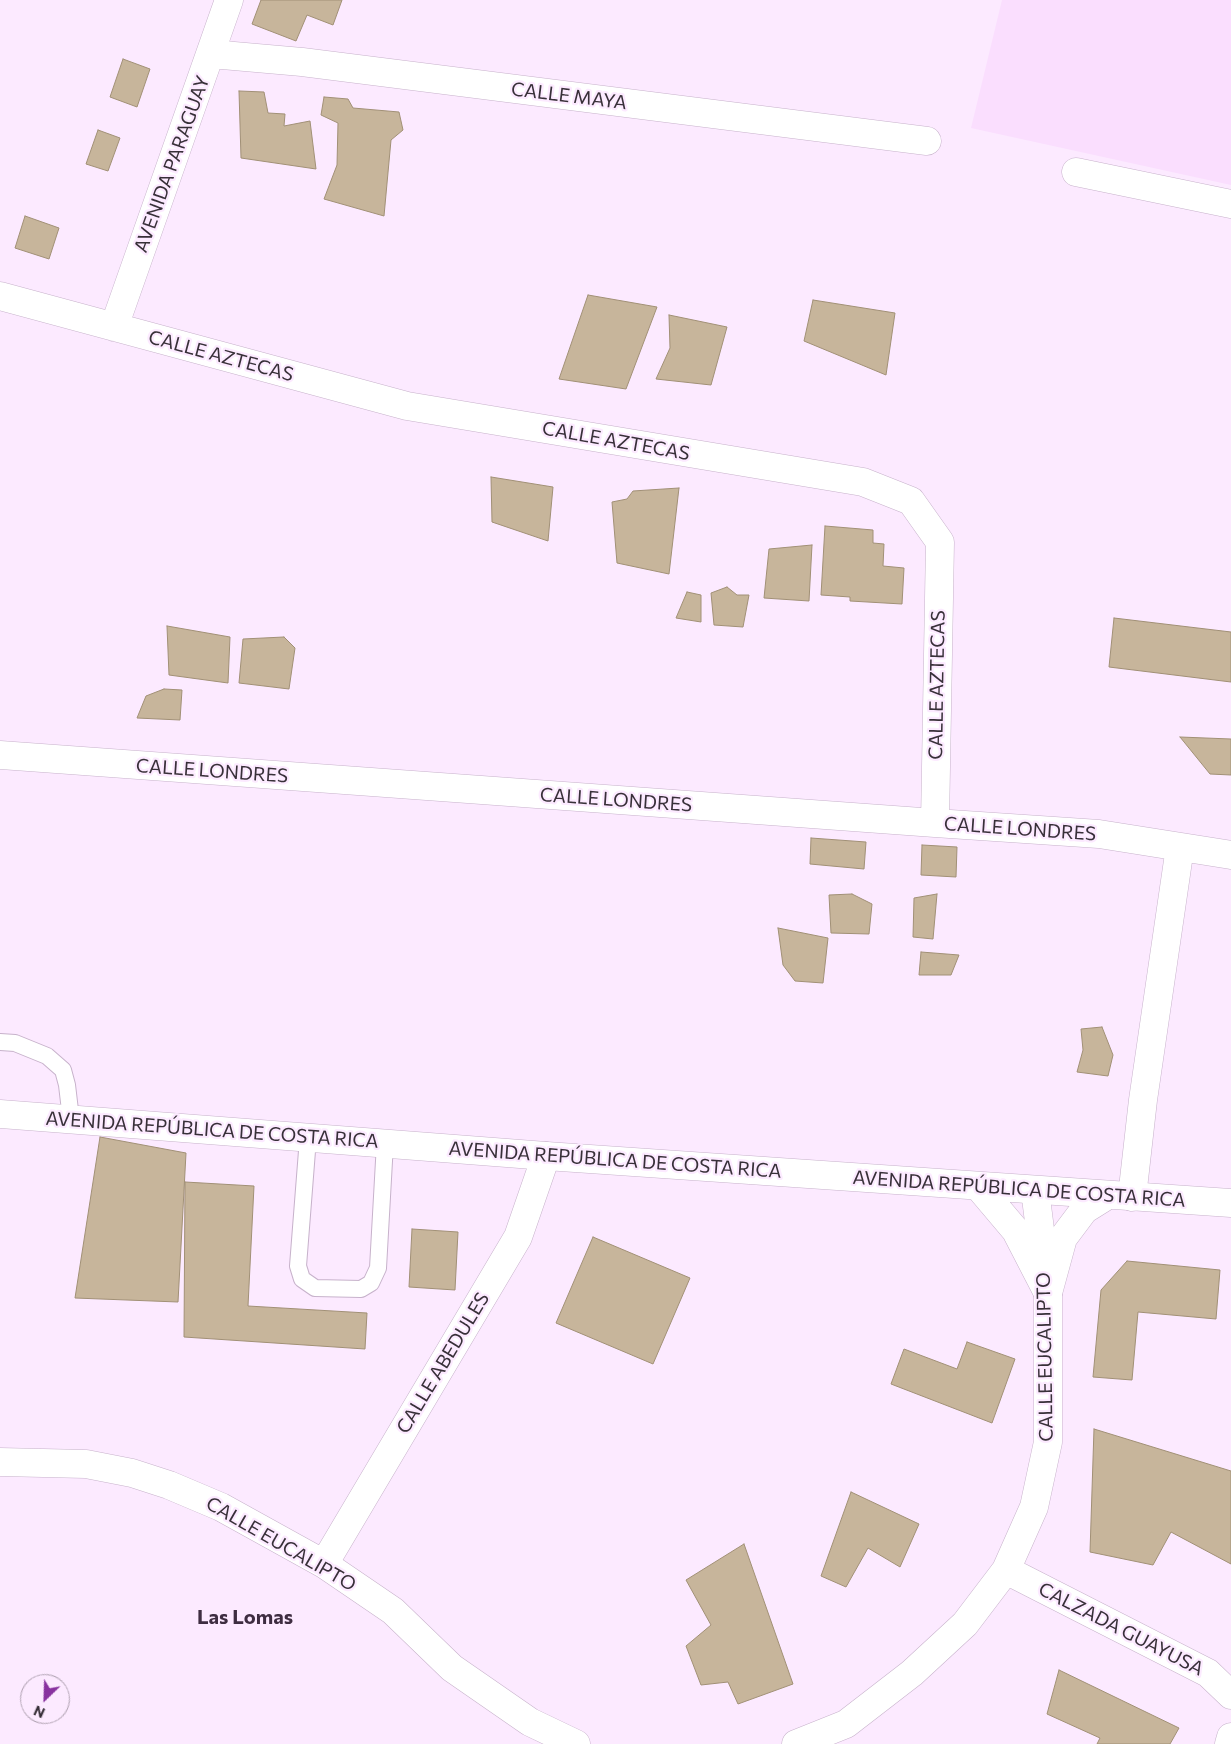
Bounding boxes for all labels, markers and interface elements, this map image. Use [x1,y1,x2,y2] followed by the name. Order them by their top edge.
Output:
[129,73,215,255] street label: AVENIDA PARAGUAY
[510,78,628,114] street label: CALLE MAYA
[146,326,296,386] street label: CALLE AZTECAS
[540,417,692,465] street label: CALLE AZTECAS
[924,610,950,760] street label: CALLE AZTECAS
[135,754,289,788] street label: CALLE LONDRES
[539,783,693,817] street label: CALLE LONDRES
[943,812,1097,846] street label: CALLE LONDRES
[45,1107,379,1153] street label: AVENIDA REPÚBLICA DE COSTA RICA
[448,1137,782,1183] street label: AVENIDA REPÚBLICA DE COSTA RICA
[852,1166,1186,1212] street label: AVENIDA REPÚBLICA DE COSTA RICA
[1032,1272,1058,1442] street label: CALLE EUCALIPTO
[392,1288,494,1438] street label: CALLE ABEDULES
[202,1492,360,1596] street label: CALLE EUCALIPTO
[1035,1577,1207,1681] street label: CALZADA GUAYUSA
[197,1605,293,1629] district label: Las Lomas
[20,1674,70,1724] north arrow
[31,1702,47,1722] text: N

